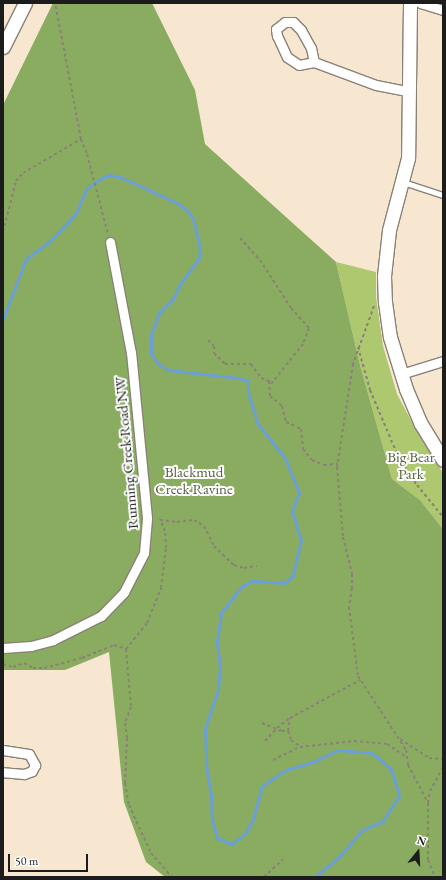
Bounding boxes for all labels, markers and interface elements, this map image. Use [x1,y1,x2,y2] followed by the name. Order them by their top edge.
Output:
[110,376,142,530] street label: Running Creek Road NW
[387,447,435,482] park label: Big Bear Park
[155,462,233,497] park label: Blackmud Creek Ravine
[398,832,438,872] north arrow
[415,833,428,849] text: N
[10,846,90,872] scale bar
[15,853,38,869] text: 50 m

